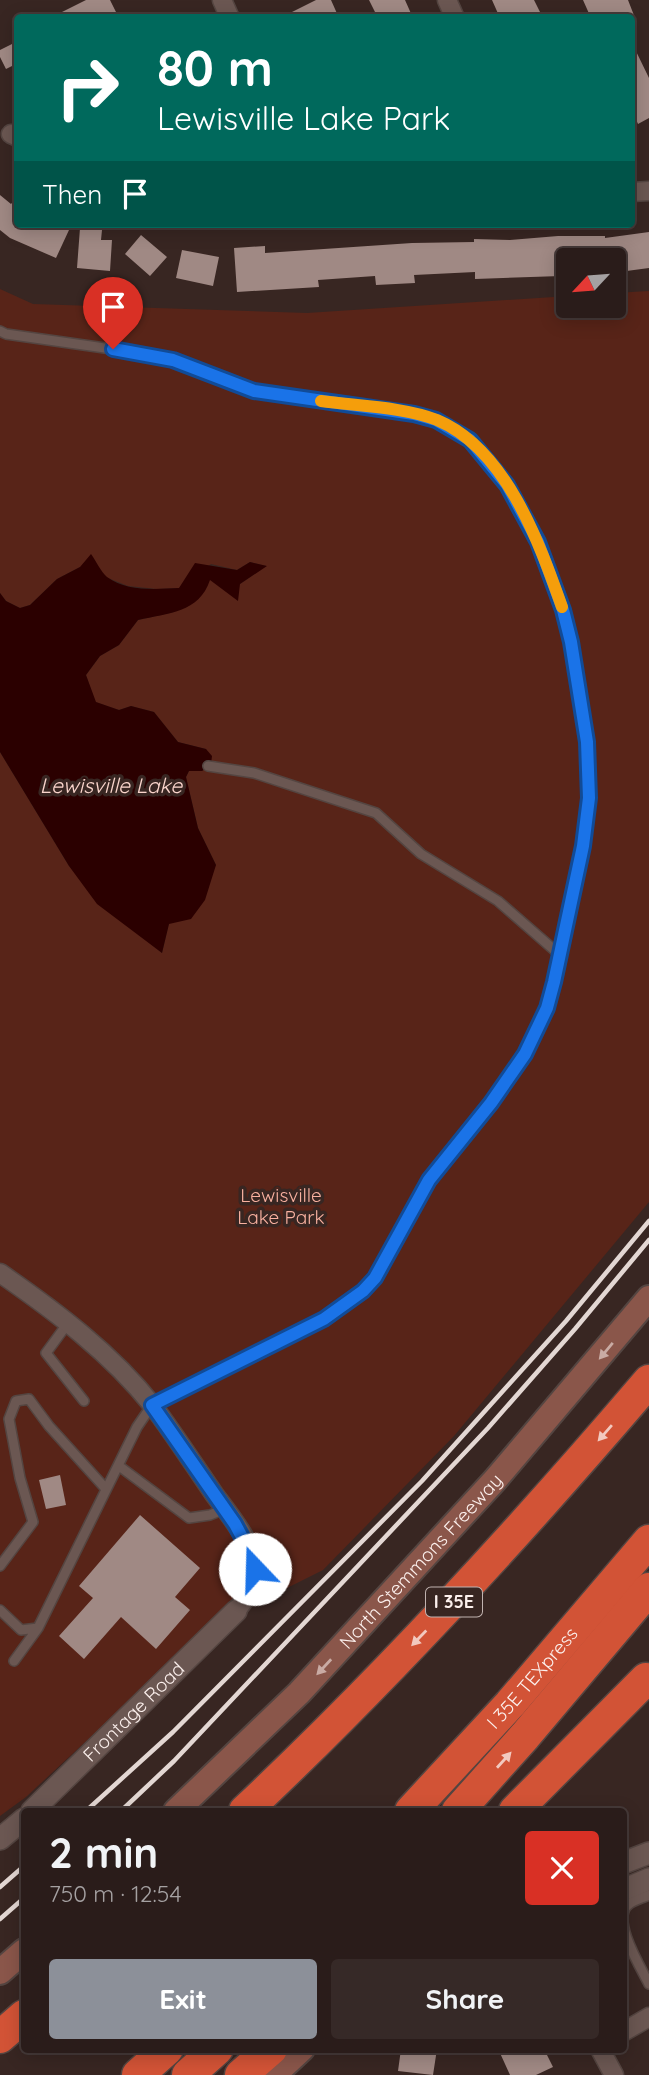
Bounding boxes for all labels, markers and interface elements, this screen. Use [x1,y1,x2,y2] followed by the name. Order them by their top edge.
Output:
[157,37,273,98] text: 80 m
[42,42,133,133] icon: right
[157,98,450,138] text: Lewisville Lake Park
[116,175,154,213] icon: arrive
[42,178,102,211] text: Then
[556,248,626,318] north arrow
[556,248,626,318] map controls
[83,277,143,349] pin
[94,288,132,326] icon: arrive
[40,772,183,798] water label: Lewisville Lake
[237,1183,325,1229] park label: Lewisville Lake Park
[599,1342,614,1359] one-way arrow
[597,1424,613,1442] one-way arrow
[334,1468,507,1654] street label: North Stemmons Freeway
[218,1532,292,1606] position arrow
[426,1588,482,1616] road number: I 35E
[481,1622,583,1734] street label: I 35E TEXpress
[412,1629,428,1646] one-way arrow
[78,1657,189,1767] street label: Frontage Road
[317,1658,332,1675] one-way arrow
[495,1752,511,1769] one-way arrow
[49,1826,158,1879] text: 2 min
[525,1831,599,1905] button: close
[49,1879,182,1908] text: 750 m · 12:54
[49,1959,317,2039] button: Exit
[331,1959,599,2039] button: Share

